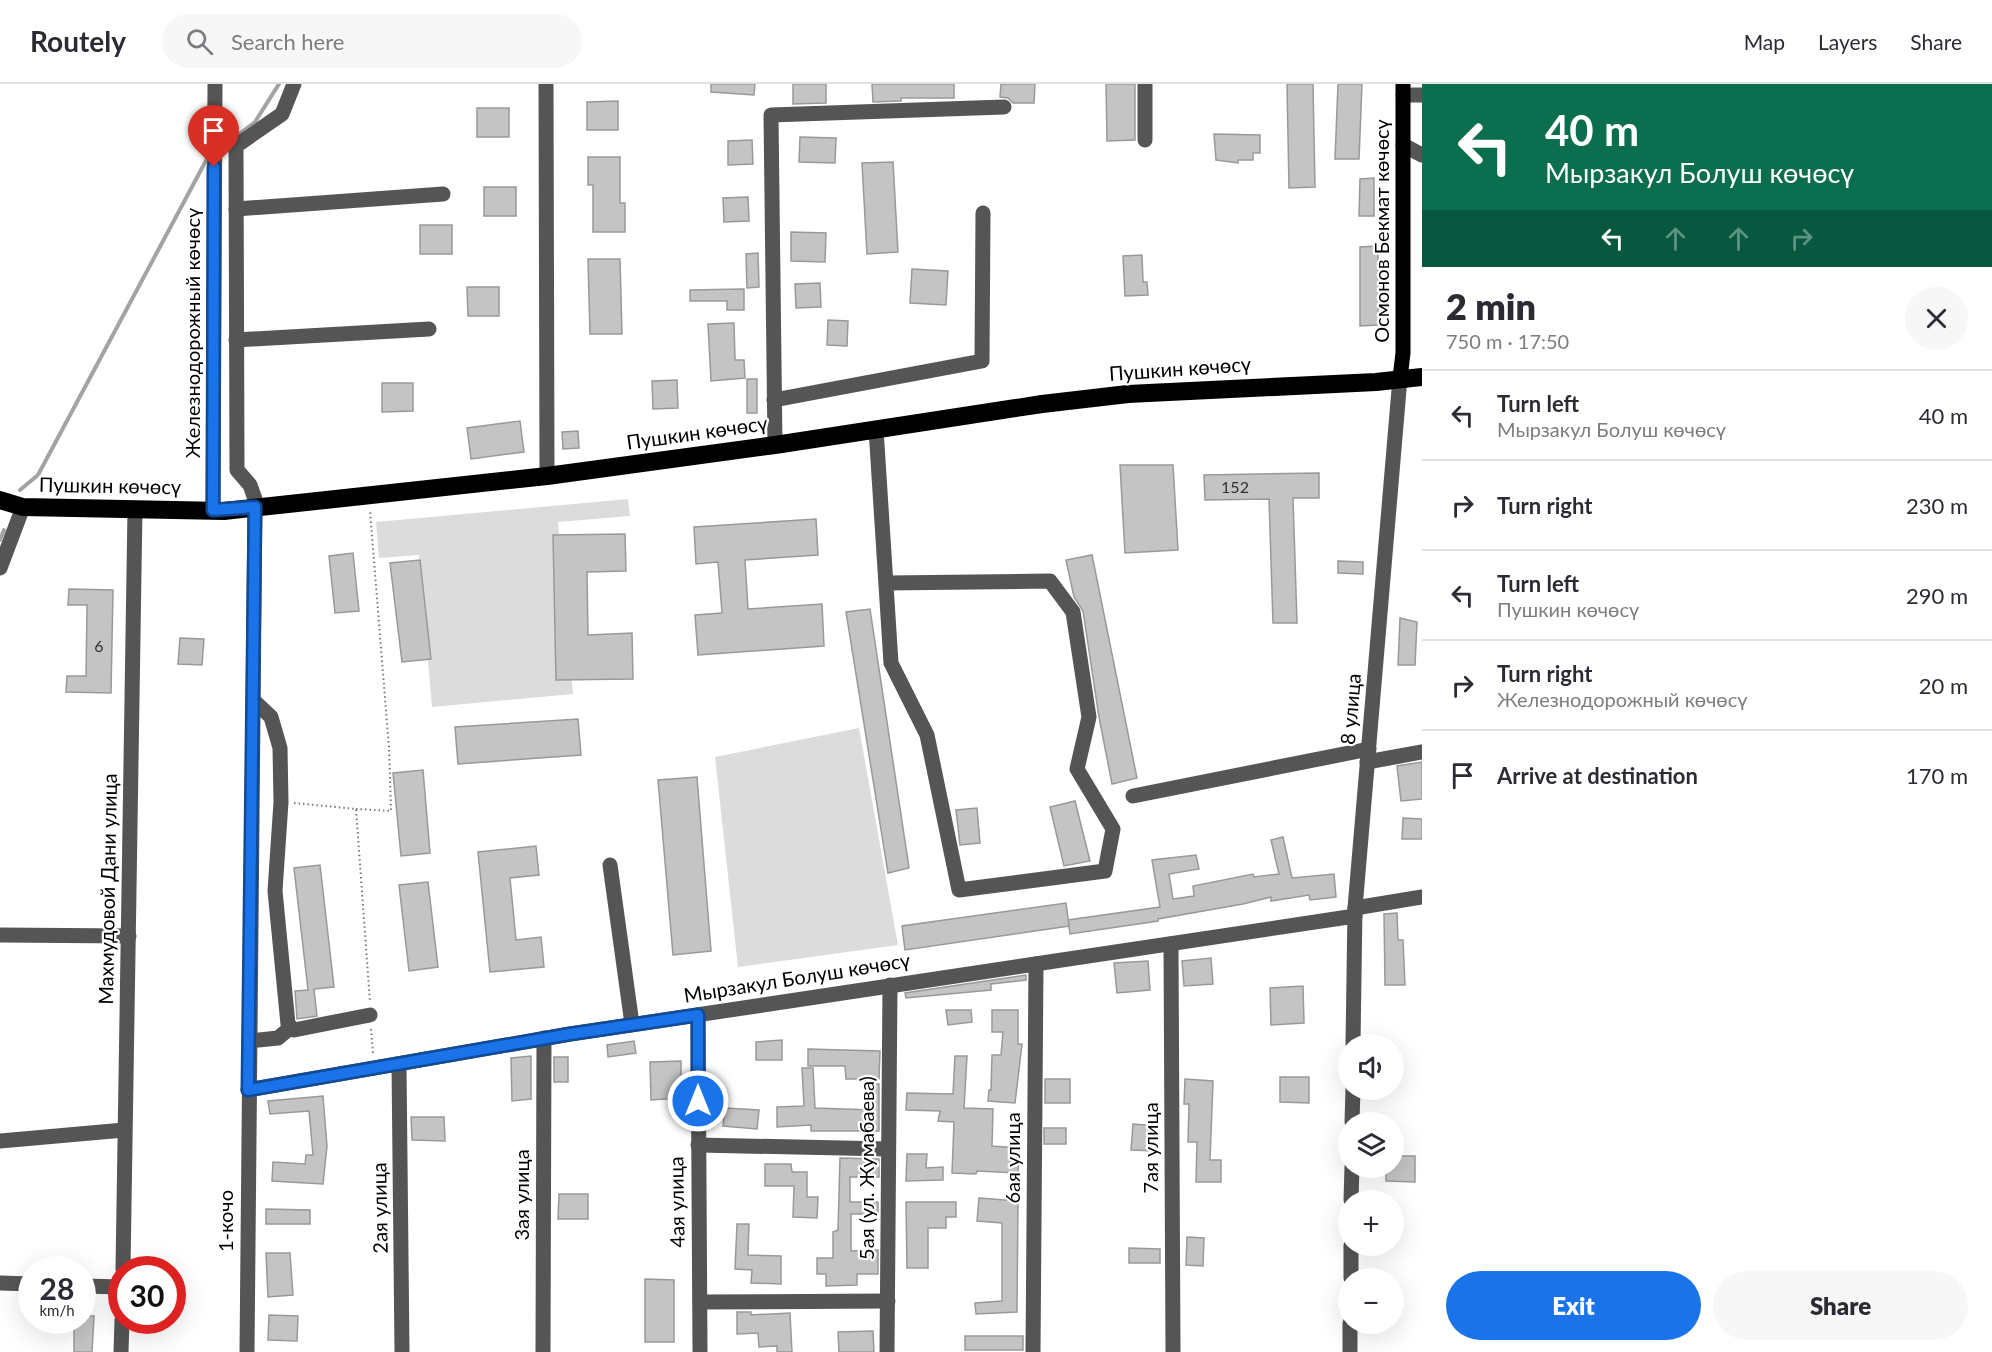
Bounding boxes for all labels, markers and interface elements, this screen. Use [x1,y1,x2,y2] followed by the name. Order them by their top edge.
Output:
[162,14,582,68] search box
[30,24,126,58] text: Routely
[183,25,216,58] icon: search
[231,28,344,55] text: Search here
[1744,29,1785,54] text: Map
[1818,29,1877,54] text: Layers
[1910,29,1962,54] text: Share
[188,105,239,167] pin
[1545,105,1639,155] text: 40 m
[1446,108,1524,186] icon: left
[197,114,230,147] icon: arrive
[1369,118,1393,343] street label: Осмонов Бекмат көчөсү
[1545,156,1854,189] text: Мырзакул Болуш көчөсү
[180,207,204,458] street label: Железнодорожный көчөсү
[1596,222,1629,255] icon: left
[1659,222,1692,255] icon: ahead
[1722,222,1755,255] icon: ahead
[1785,222,1818,255] icon: right
[1446,284,1536,328] text: 2 min
[1905,287,1968,350] button: close
[1446,329,1569,353] text: 750 m · 17:50
[1108,351,1252,385] street label: Пушкин көчөсү
[1497,390,1579,417] text: Turn left
[1446,399,1479,432] icon: left
[1919,402,1968,429] text: 40 m
[625,410,770,454] street label: Пушкин көчөсү
[1497,417,1726,441] text: Мырзакул Болуш көчөсү
[39,472,182,498] street label: Пушкин көчөсү
[1221,477,1249,496] house number: 152
[1446,489,1479,522] icon: right
[1497,492,1592,519] text: Turn right
[1906,492,1968,519] text: 230 m
[1497,570,1579,597] text: Turn left
[1446,579,1479,612] icon: left
[1906,582,1968,609] text: 290 m
[1497,597,1639,621] text: Пушкин көчөсү
[94,636,104,655] house number: 6
[1497,660,1592,687] text: Turn right
[1446,669,1479,702] icon: right
[1335,672,1365,746] street label: 8 улица
[1919,672,1968,699] text: 20 m
[1497,687,1748,711] text: Железнодорожный көчөсү
[1446,759,1479,792] icon: arrive
[1497,762,1698,789] text: Arrive at destination
[1906,762,1968,789] text: 170 m
[93,773,121,1005] street label: Махмудовой Дани улица
[682,947,913,1007] street label: Мырзакул Болуш көчөсү
[1338,1034,1404,1334] map controls
[1338,1034,1404,1100] button: sound
[666,1069,730,1133] position arrow
[854,1076,878,1260] street label: 5ая (ул. Жумабаева)
[1138,1102,1162,1194] street label: 7ая улица
[1000,1112,1024,1204] street label: 6ая улица
[1338,1112,1404,1178] button: layers
[509,1149,533,1241] street label: 3ая улица
[663,1156,689,1248] street label: 4ая улица
[366,1162,392,1254] street label: 2ая улица
[213,1190,237,1252] street label: 1-кочо
[1338,1190,1404,1256] button: +
[108,1256,186,1334] speed limit sign: 30
[1338,1268,1404,1334] button: −
[40,1270,74,1306] text: 28
[1446,1271,1701,1340] button: Exit
[1713,1271,1968,1340] button: Share
[39,1301,75,1319] text: km/h

